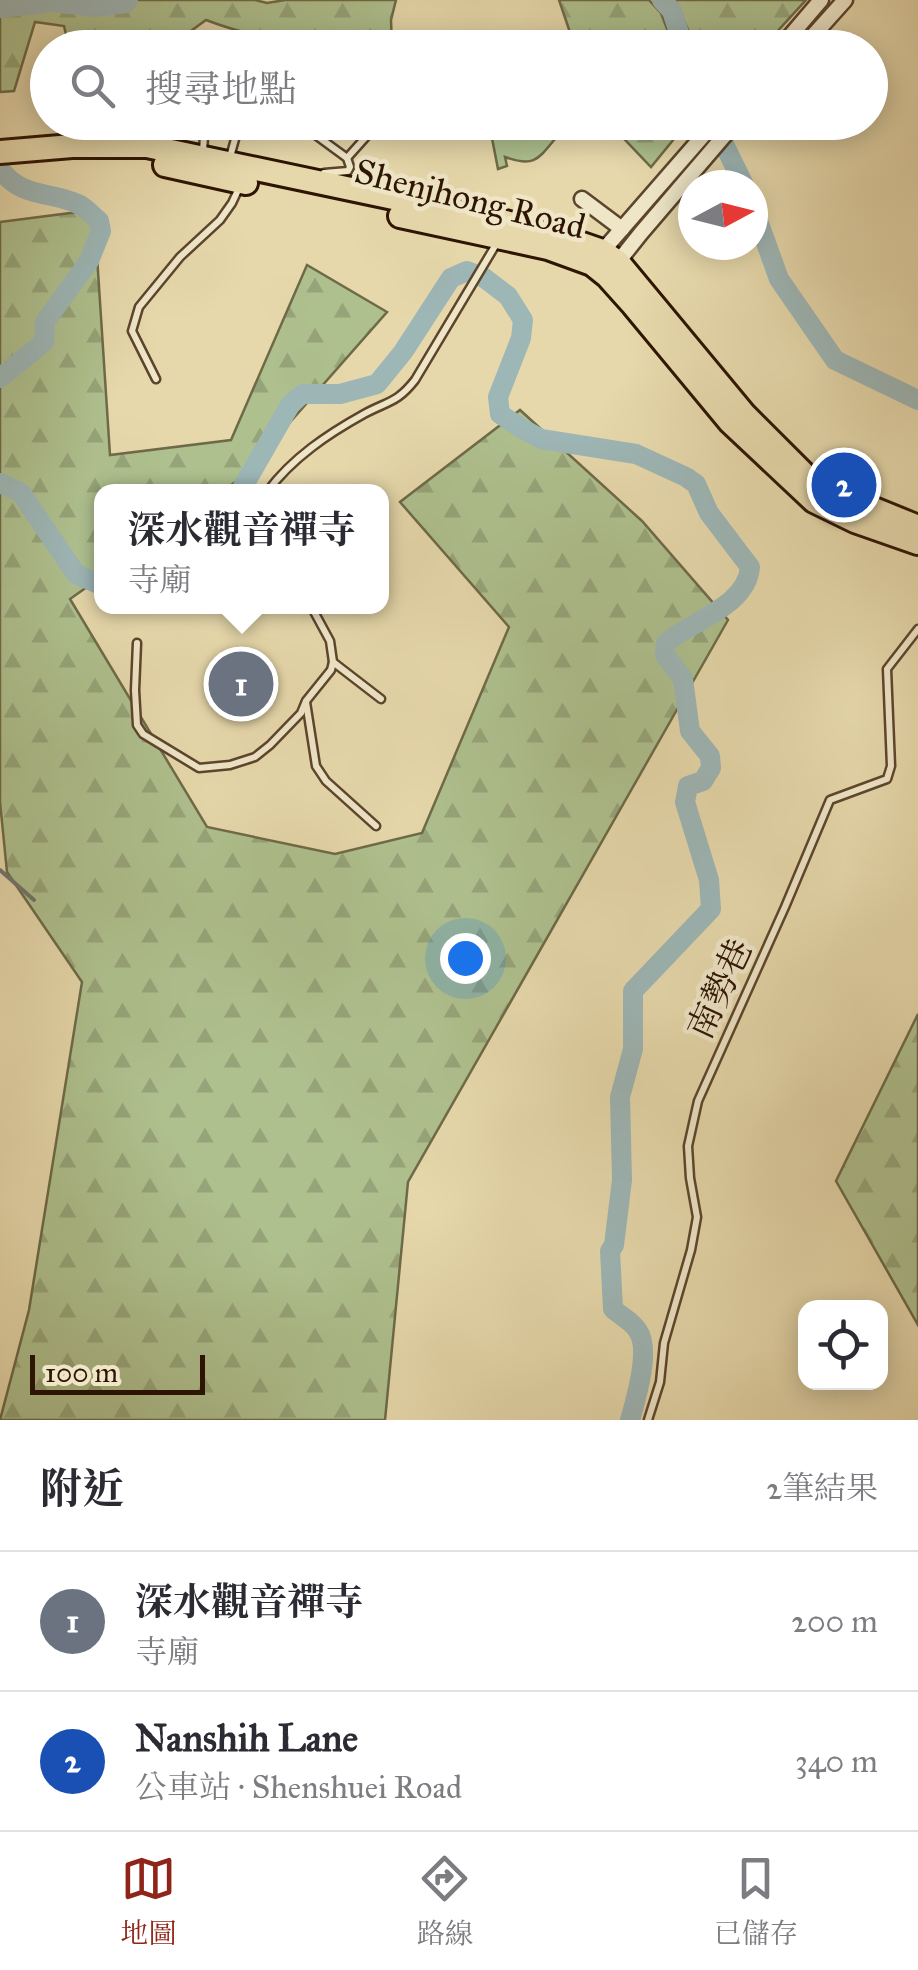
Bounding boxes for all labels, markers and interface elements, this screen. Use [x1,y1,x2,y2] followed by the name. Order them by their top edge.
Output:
[30,30,888,140] search box
[65,58,120,113] icon: search
[145,66,297,112] text: 搜尋地點
[350,150,590,249] street label: Shenjhong Road
[678,170,768,260] north arrow
[812,448,876,522] pin: 2
[94,484,389,614] popup
[127,507,356,553] text: 深水觀音禪寺
[127,561,192,600] text: 寺廟
[208,646,274,722] pin: 1
[678,932,762,1046] street label: 南勢巷
[440,933,491,984] your location
[798,1300,888,1390] map controls
[798,1300,888,1390] button: locate
[30,1350,205,1394] scale bar
[45,1355,118,1390] text: 100 m
[40,1463,124,1515] text: 附近
[766,1469,878,1508] text: 2筆結果
[135,1579,363,1625] text: 深水觀音禪寺
[66,1602,79,1641] text: 1
[791,1602,878,1641] text: 200 m
[135,1633,199,1672] text: 寺廟
[135,1715,358,1761] text: Nanshih Lane
[65,1742,80,1781] text: 2
[795,1742,878,1781] text: 340 m
[135,1768,462,1807] text: 公車站 · Shenshuei Road
[120,1851,176,1951] tab: 地圖
[417,1851,473,1951] tab: 路線
[714,1851,798,1951] tab: 已儲存

